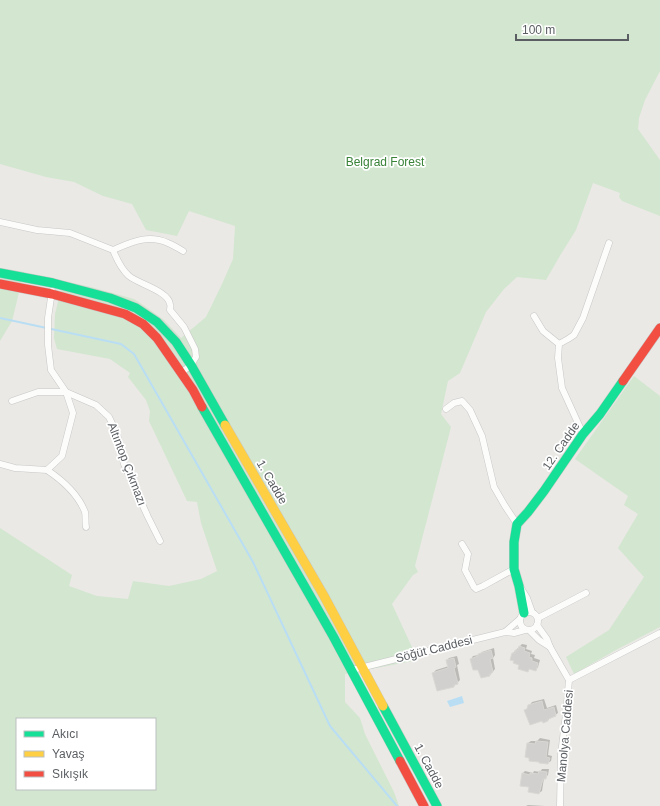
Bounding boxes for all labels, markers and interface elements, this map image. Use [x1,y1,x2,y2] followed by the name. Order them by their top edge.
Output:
[516,16,628,42] scale bar
[522,23,555,37] text: 100 m
[346,155,425,169] park label: Belgrad Forest
[539,419,583,473] street label: 12. Cadde
[105,420,149,508] street label: Altıntop Çıkmazı
[254,457,290,507] street label: 1. Cadde
[394,633,474,665] street label: Söğüt Caddesi
[554,689,576,783] street label: Manolya Caddesi
[16,718,156,790] legend
[52,727,79,741] text: Akıcı
[411,741,447,791] street label: 1. Cadde
[52,747,84,761] text: Yavaş
[52,767,89,781] text: Sıkışık

